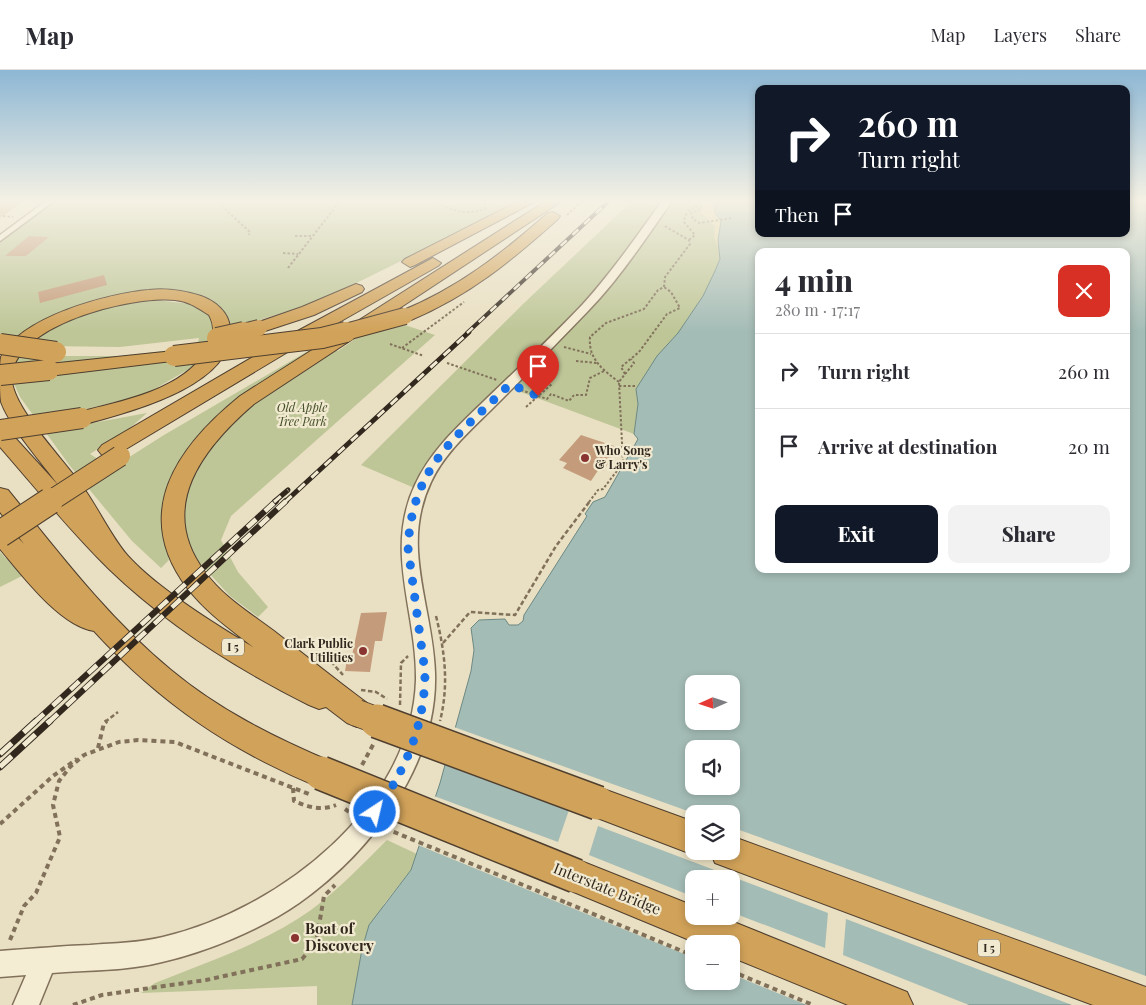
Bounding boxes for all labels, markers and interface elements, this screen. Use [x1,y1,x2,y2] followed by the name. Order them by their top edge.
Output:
[25,19,74,51] text: Map
[930,23,965,47] text: Map
[993,23,1047,47] text: Layers
[1075,23,1121,47] text: Share
[858,99,958,146] text: 260 m
[775,105,840,170] icon: right
[858,144,960,174] text: Turn right
[829,200,857,228] icon: arrive
[775,201,819,227] text: Then
[775,260,853,300] text: 4 min
[1058,265,1110,317] button: close
[775,299,860,320] text: 280 m · 17:17
[517,345,559,396] pin
[524,352,552,380] icon: arrive
[775,357,803,385] icon: right
[818,358,910,384] text: Turn right
[1058,358,1110,384] text: 260 m
[277,399,327,429] park label: Old Apple Tree Park
[775,432,803,460] icon: arrive
[818,433,998,459] text: Arrive at destination
[1068,433,1110,459] text: 20 m
[594,442,651,472] place label: Who Song & Larry's
[579,452,591,464] marker: Who Song & Larry's
[775,505,938,563] button: Exit
[948,505,1110,563] button: Share
[284,635,353,665] place label: Clark Public Utilities
[222,638,244,656] road number: I 5
[357,645,369,657] marker: Clark Public Utilities
[685,675,740,730] north arrow
[685,675,740,990] map controls
[685,740,740,795] button: sound
[348,785,400,837] position arrow
[685,805,740,860] button: layers
[551,857,664,919] street label: Interstate Bridge
[685,870,740,925] button: +
[305,918,374,955] place label: Boat of Discovery
[289,932,301,944] marker: Boat of Discovery
[685,935,740,990] button: −
[978,940,1000,956] road number: I 5

